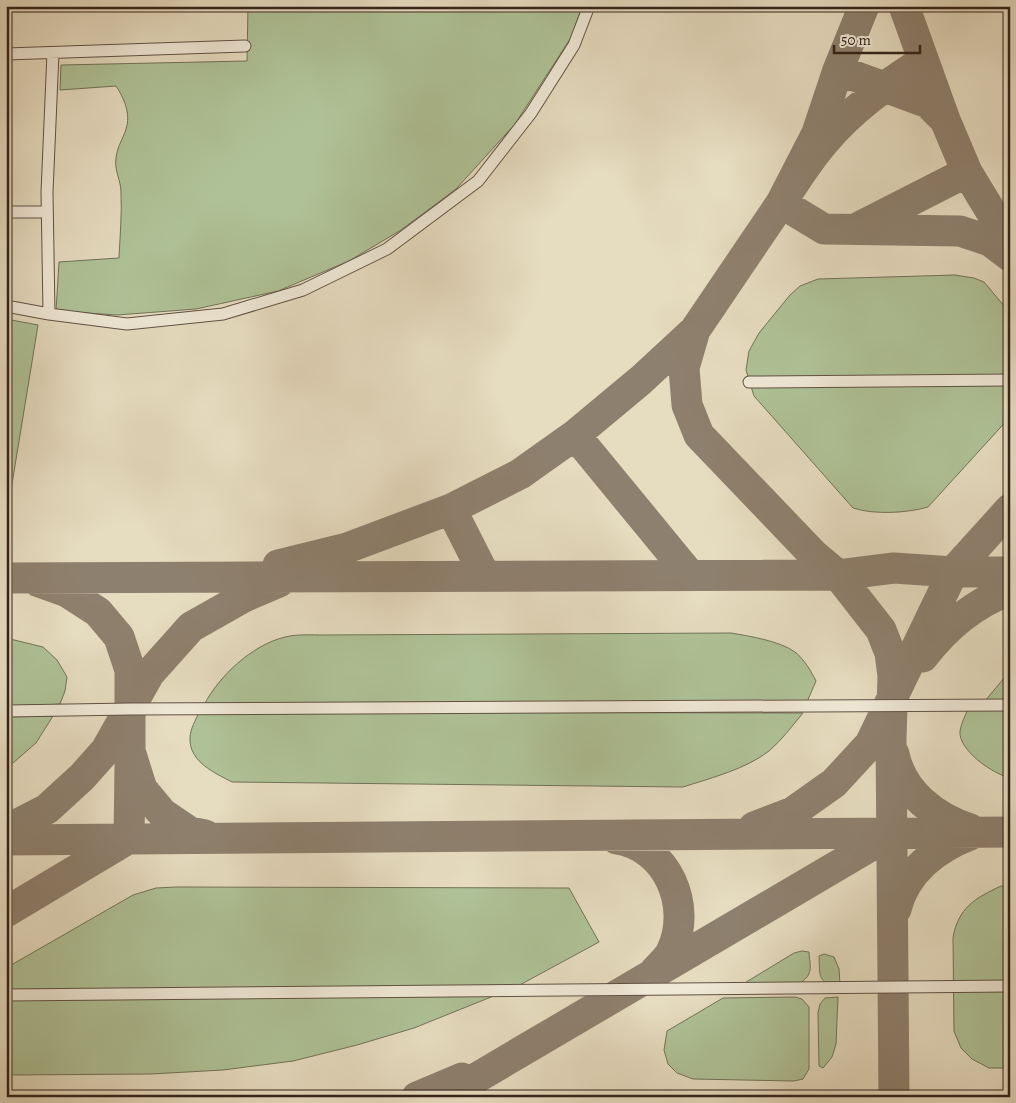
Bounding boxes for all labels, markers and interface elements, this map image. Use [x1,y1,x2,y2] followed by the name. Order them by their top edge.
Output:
[834,22,920,54] scale bar
[841,30,871,50] text: 50 m

